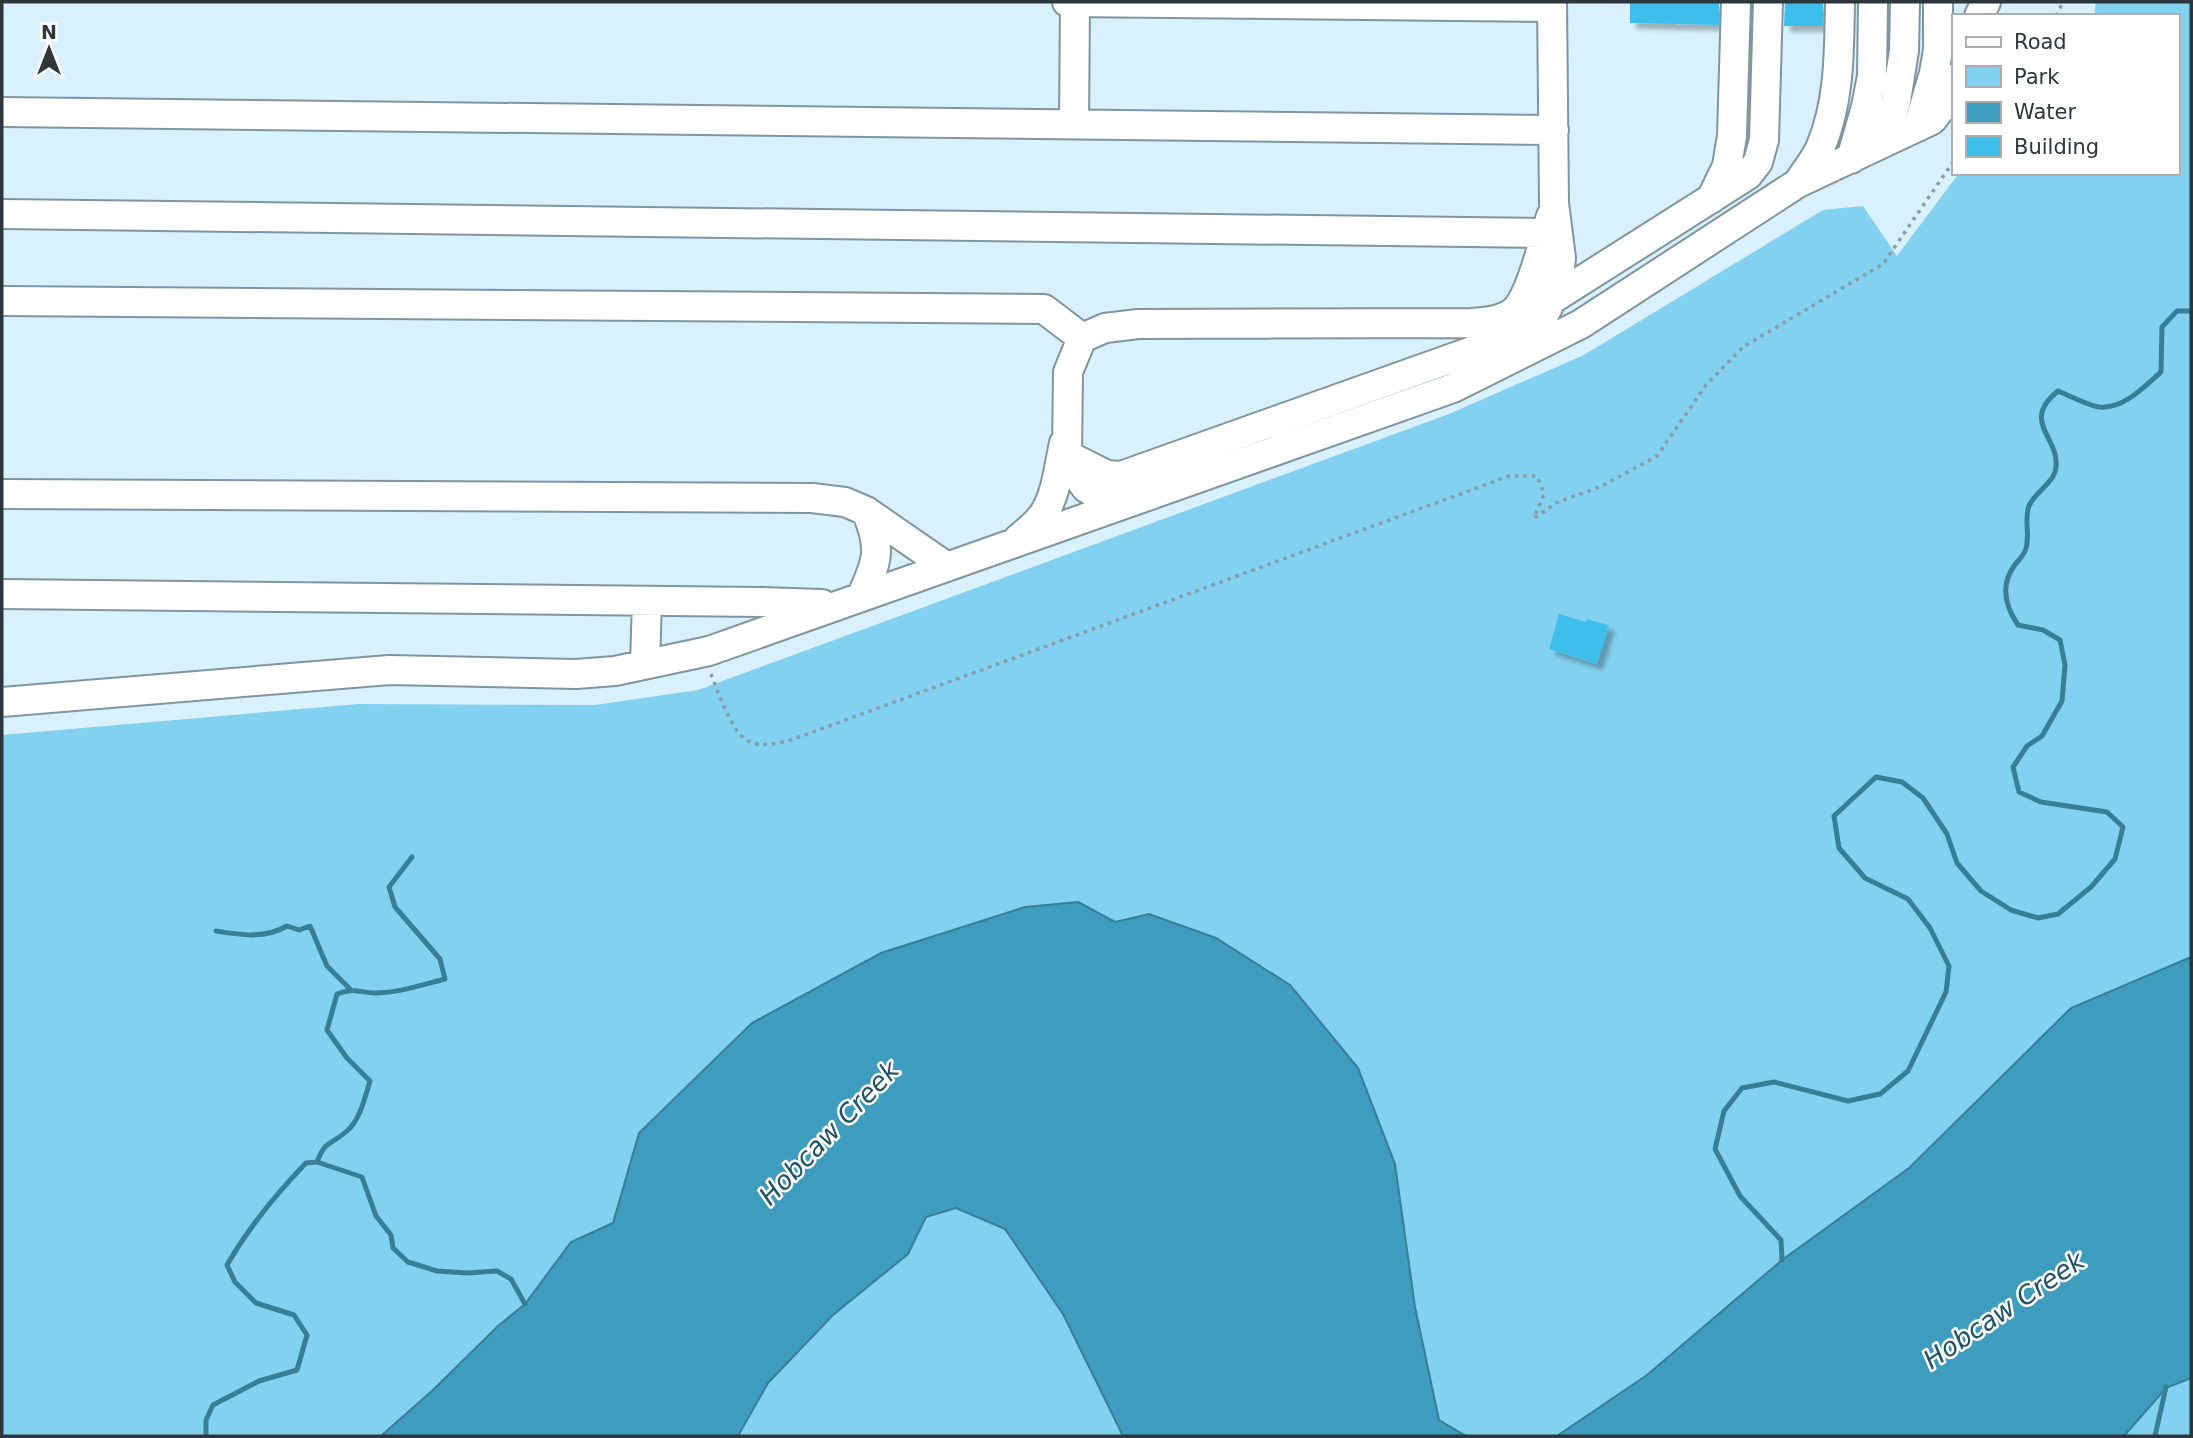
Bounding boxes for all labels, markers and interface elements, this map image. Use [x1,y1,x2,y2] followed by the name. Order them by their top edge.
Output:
[14,14,84,84] north arrow
[1952,14,2179,175] legend
[41,21,57,43] text: N
[2014,30,2067,54] text: Road
[2014,65,2060,89] text: Park
[2014,100,2076,124] text: Water
[2014,135,2099,159] text: Building
[753,1054,906,1211] water label: Hobcaw Creek
[1918,1245,2091,1375] water label: Hobcaw Creek

